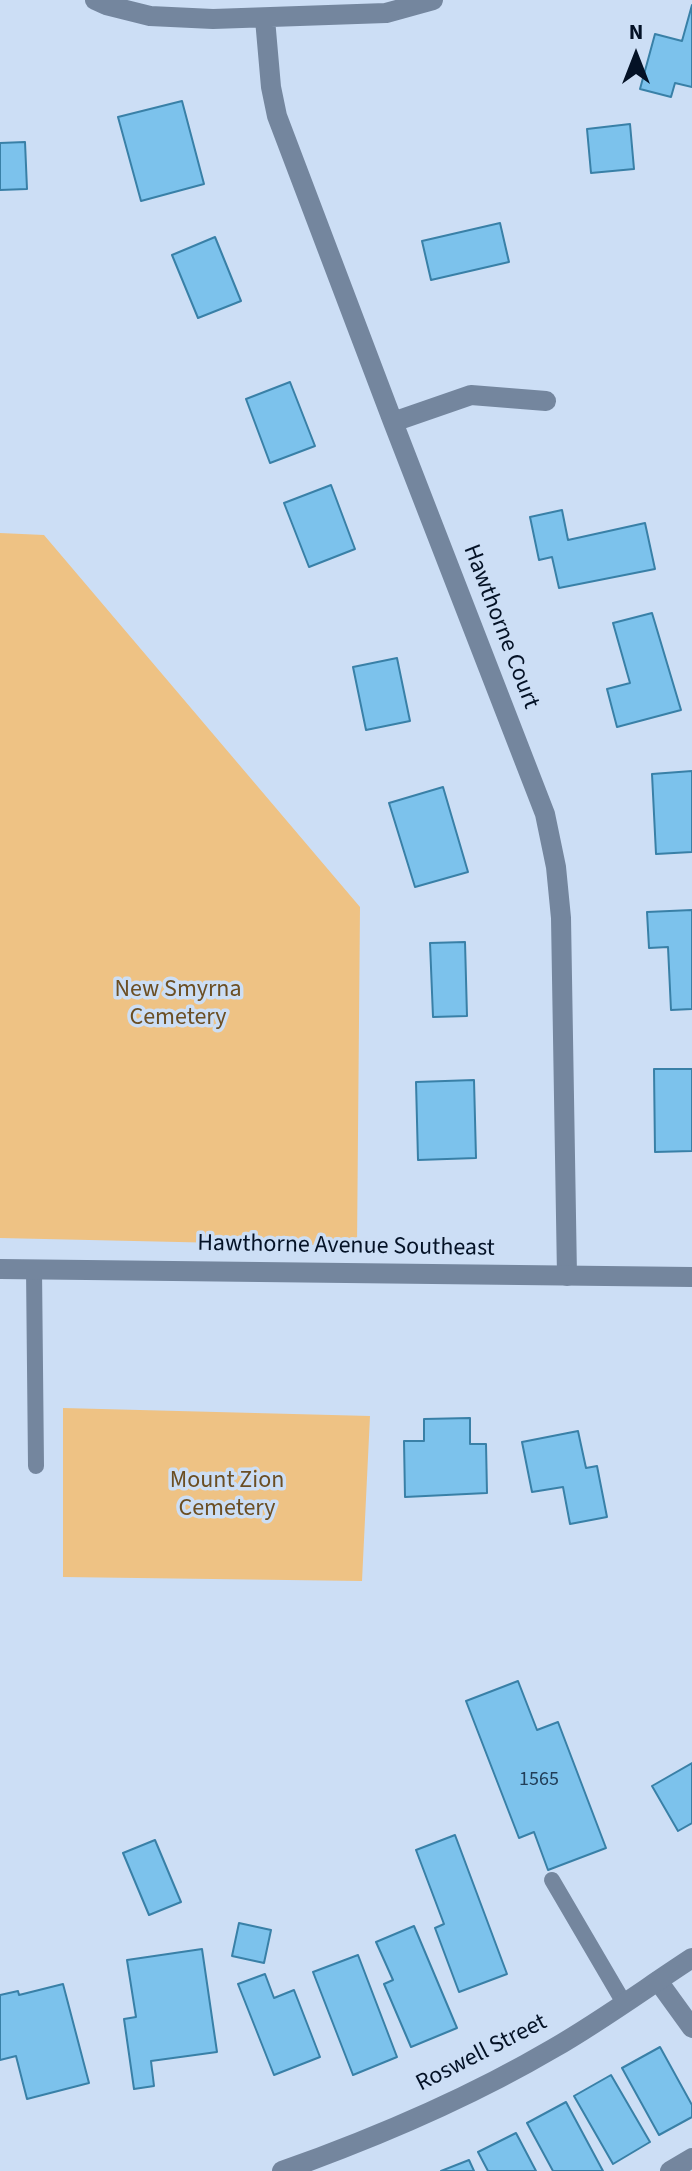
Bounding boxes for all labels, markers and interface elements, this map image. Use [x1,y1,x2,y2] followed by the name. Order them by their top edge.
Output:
[596,16,676,96] north arrow
[629,16,643,48] text: N
[455,541,545,713] street label: Hawthorne Court
[114,977,242,1033] park label: New Smyrna Cemetery
[197,1230,495,1264] street label: Hawthorne Avenue Southeast
[170,1468,284,1524] park label: Mount Zion Cemetery
[519,1769,559,1793] house number: 1565
[412,2009,552,2099] street label: Roswell Street

